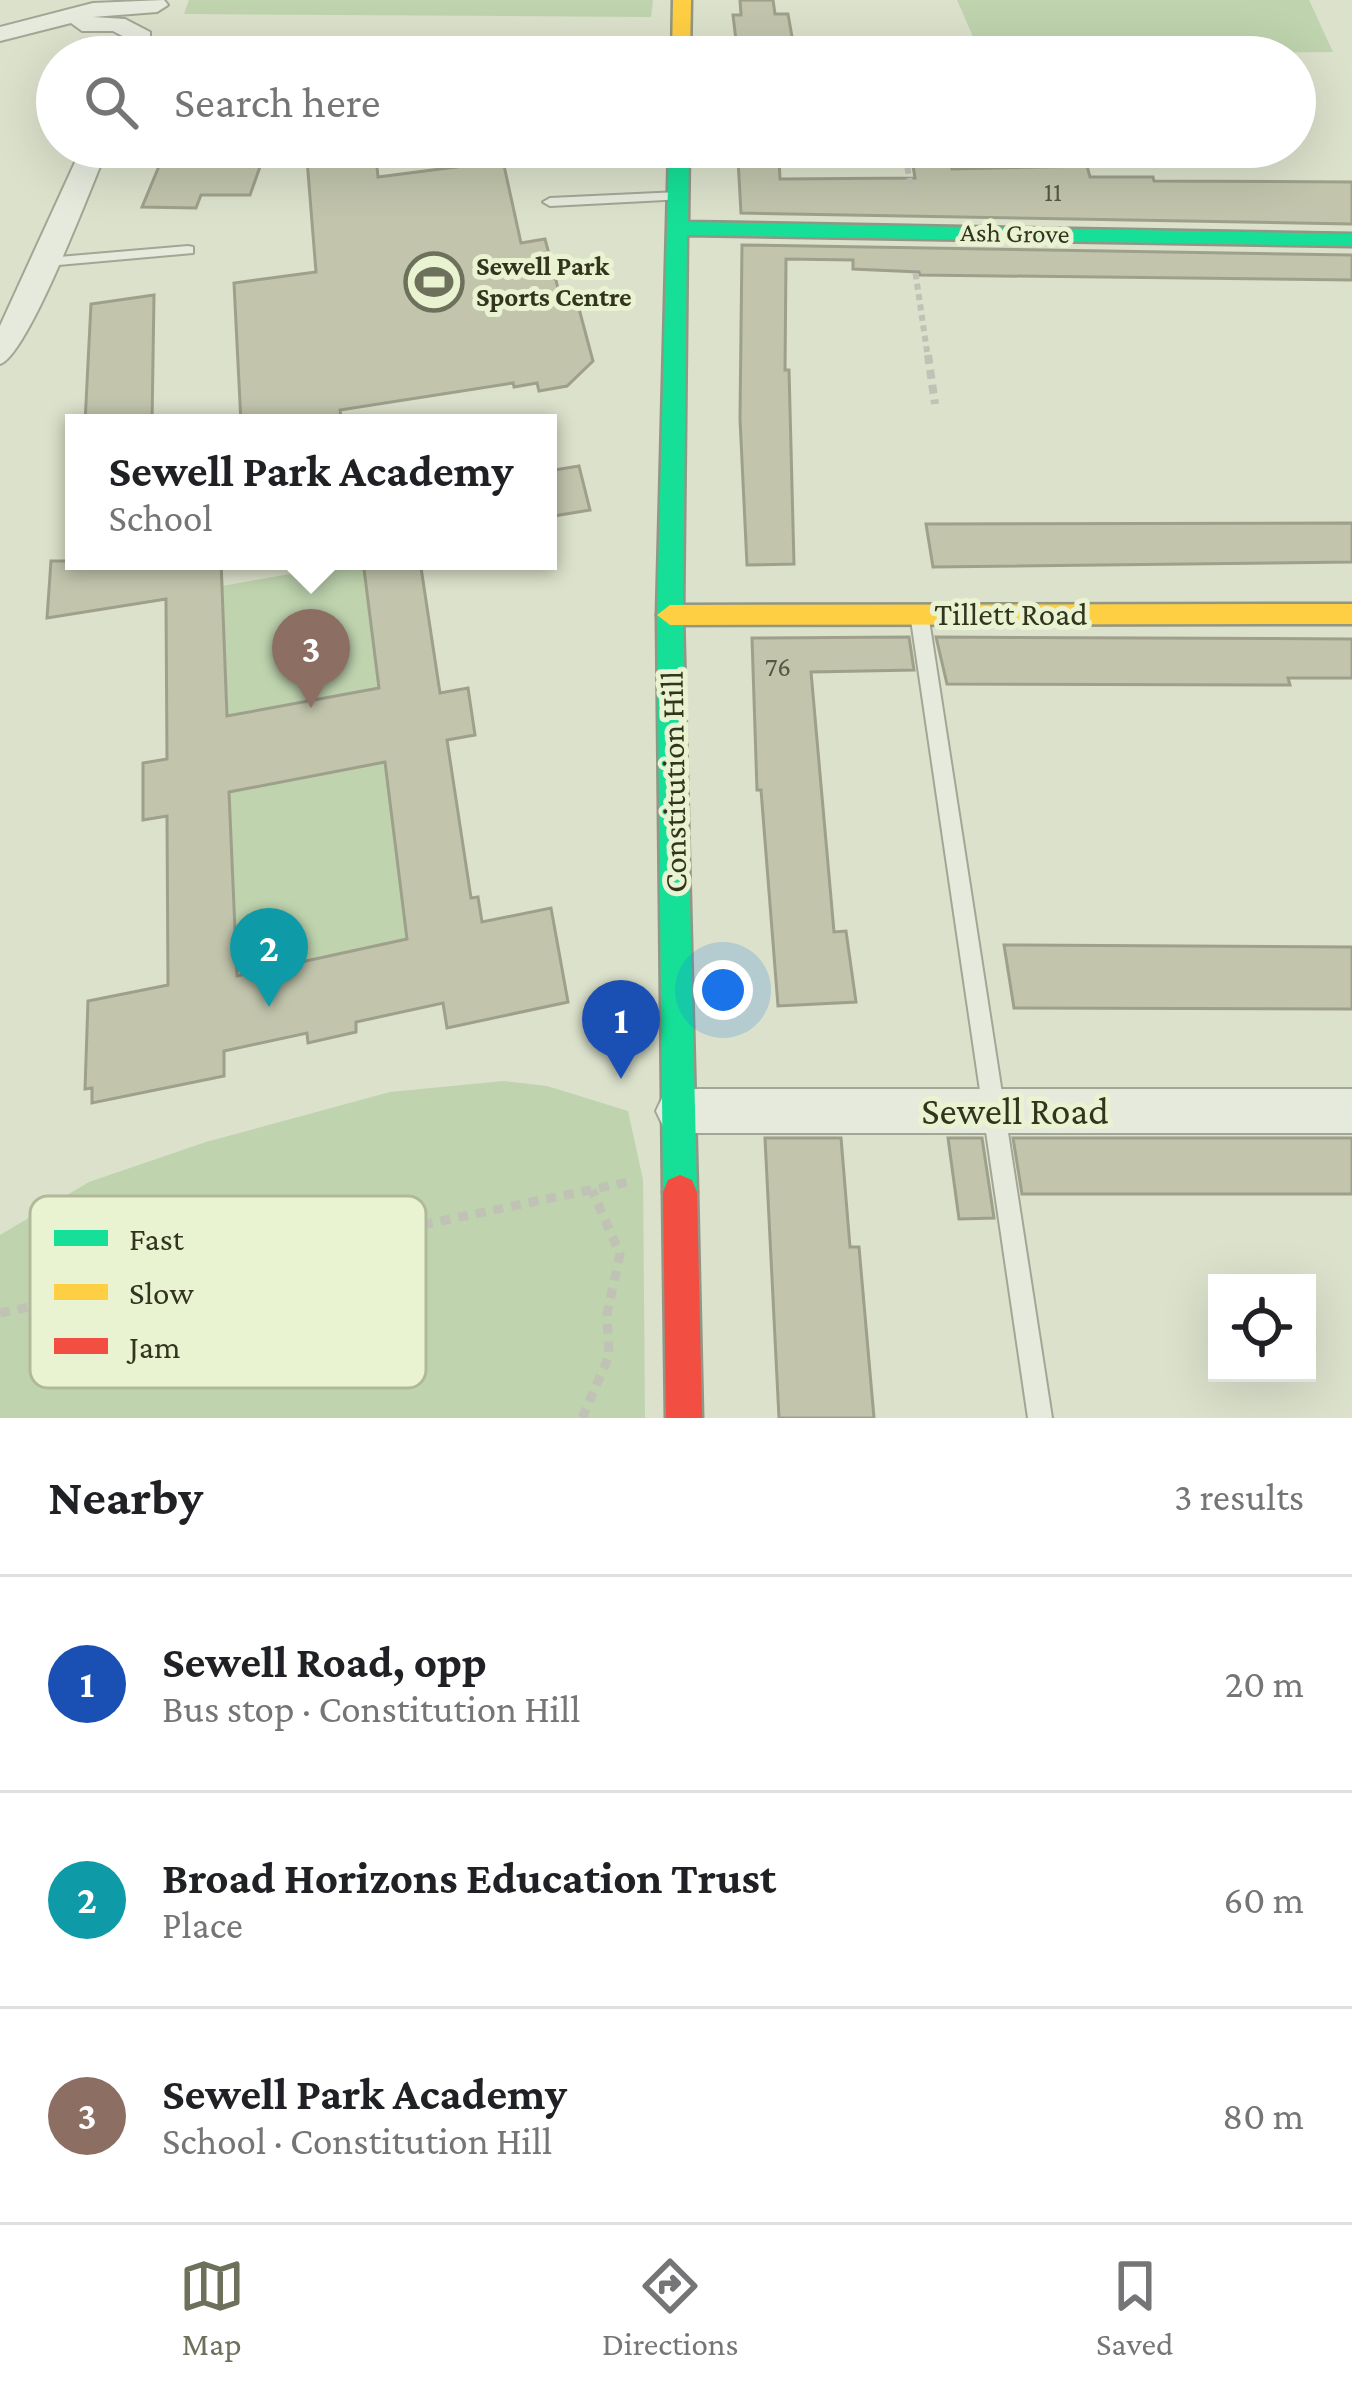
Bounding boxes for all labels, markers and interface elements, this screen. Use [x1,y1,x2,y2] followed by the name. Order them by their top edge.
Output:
[36,36,1316,168] search box
[78,69,144,135] icon: search
[174,77,381,127] text: Search here
[1044,177,1062,207] house number: 11
[960,217,1070,249] street label: Ash Grove
[403,251,465,313] sports icon: Sewell Park Sports Centre
[476,251,632,312] place label: Sewell Park Sports Centre
[65,414,557,570] popup
[109,446,513,496] text: Sewell Park Academy
[109,496,213,539] text: School
[934,595,1088,632] street label: Tillett Road
[272,609,350,708] pin: 3
[765,652,791,682] house number: 76
[653,671,693,893] street label: Constitution Hill
[230,908,308,1007] pin: 2
[693,960,753,1020] your location
[582,980,660,1079] pin: 1
[921,1089,1109,1132] street label: Sewell Road
[30,1196,426,1388] legend
[129,1220,185,1257] text: Fast
[129,1274,194,1311] text: Slow
[1208,1274,1316,1382] map controls
[1208,1274,1316,1382] button: locate
[126,1328,181,1365] text: Jam
[48,1468,203,1525] text: Nearby
[1174,1475,1304,1518] text: 3 results
[162,1637,487,1687] text: Sewell Road, opp
[80,1662,94,1705] text: 1
[1225,1662,1304,1705] text: 20 m
[162,1687,581,1730] text: Bus stop · Constitution Hill
[162,1853,776,1903] text: Broad Horizons Education Trust
[77,1878,97,1921] text: 2
[1223,1878,1304,1921] text: 60 m
[162,1903,243,1946] text: Place
[162,2069,567,2119] text: Sewell Park Academy
[77,2094,97,2137] text: 3
[1222,2094,1304,2137] text: 80 m
[162,2119,552,2162] text: School · Constitution Hill
[179,2253,245,2362] tab: Map
[602,2253,739,2362] tab: Directions
[1096,2253,1173,2362] tab: Saved

